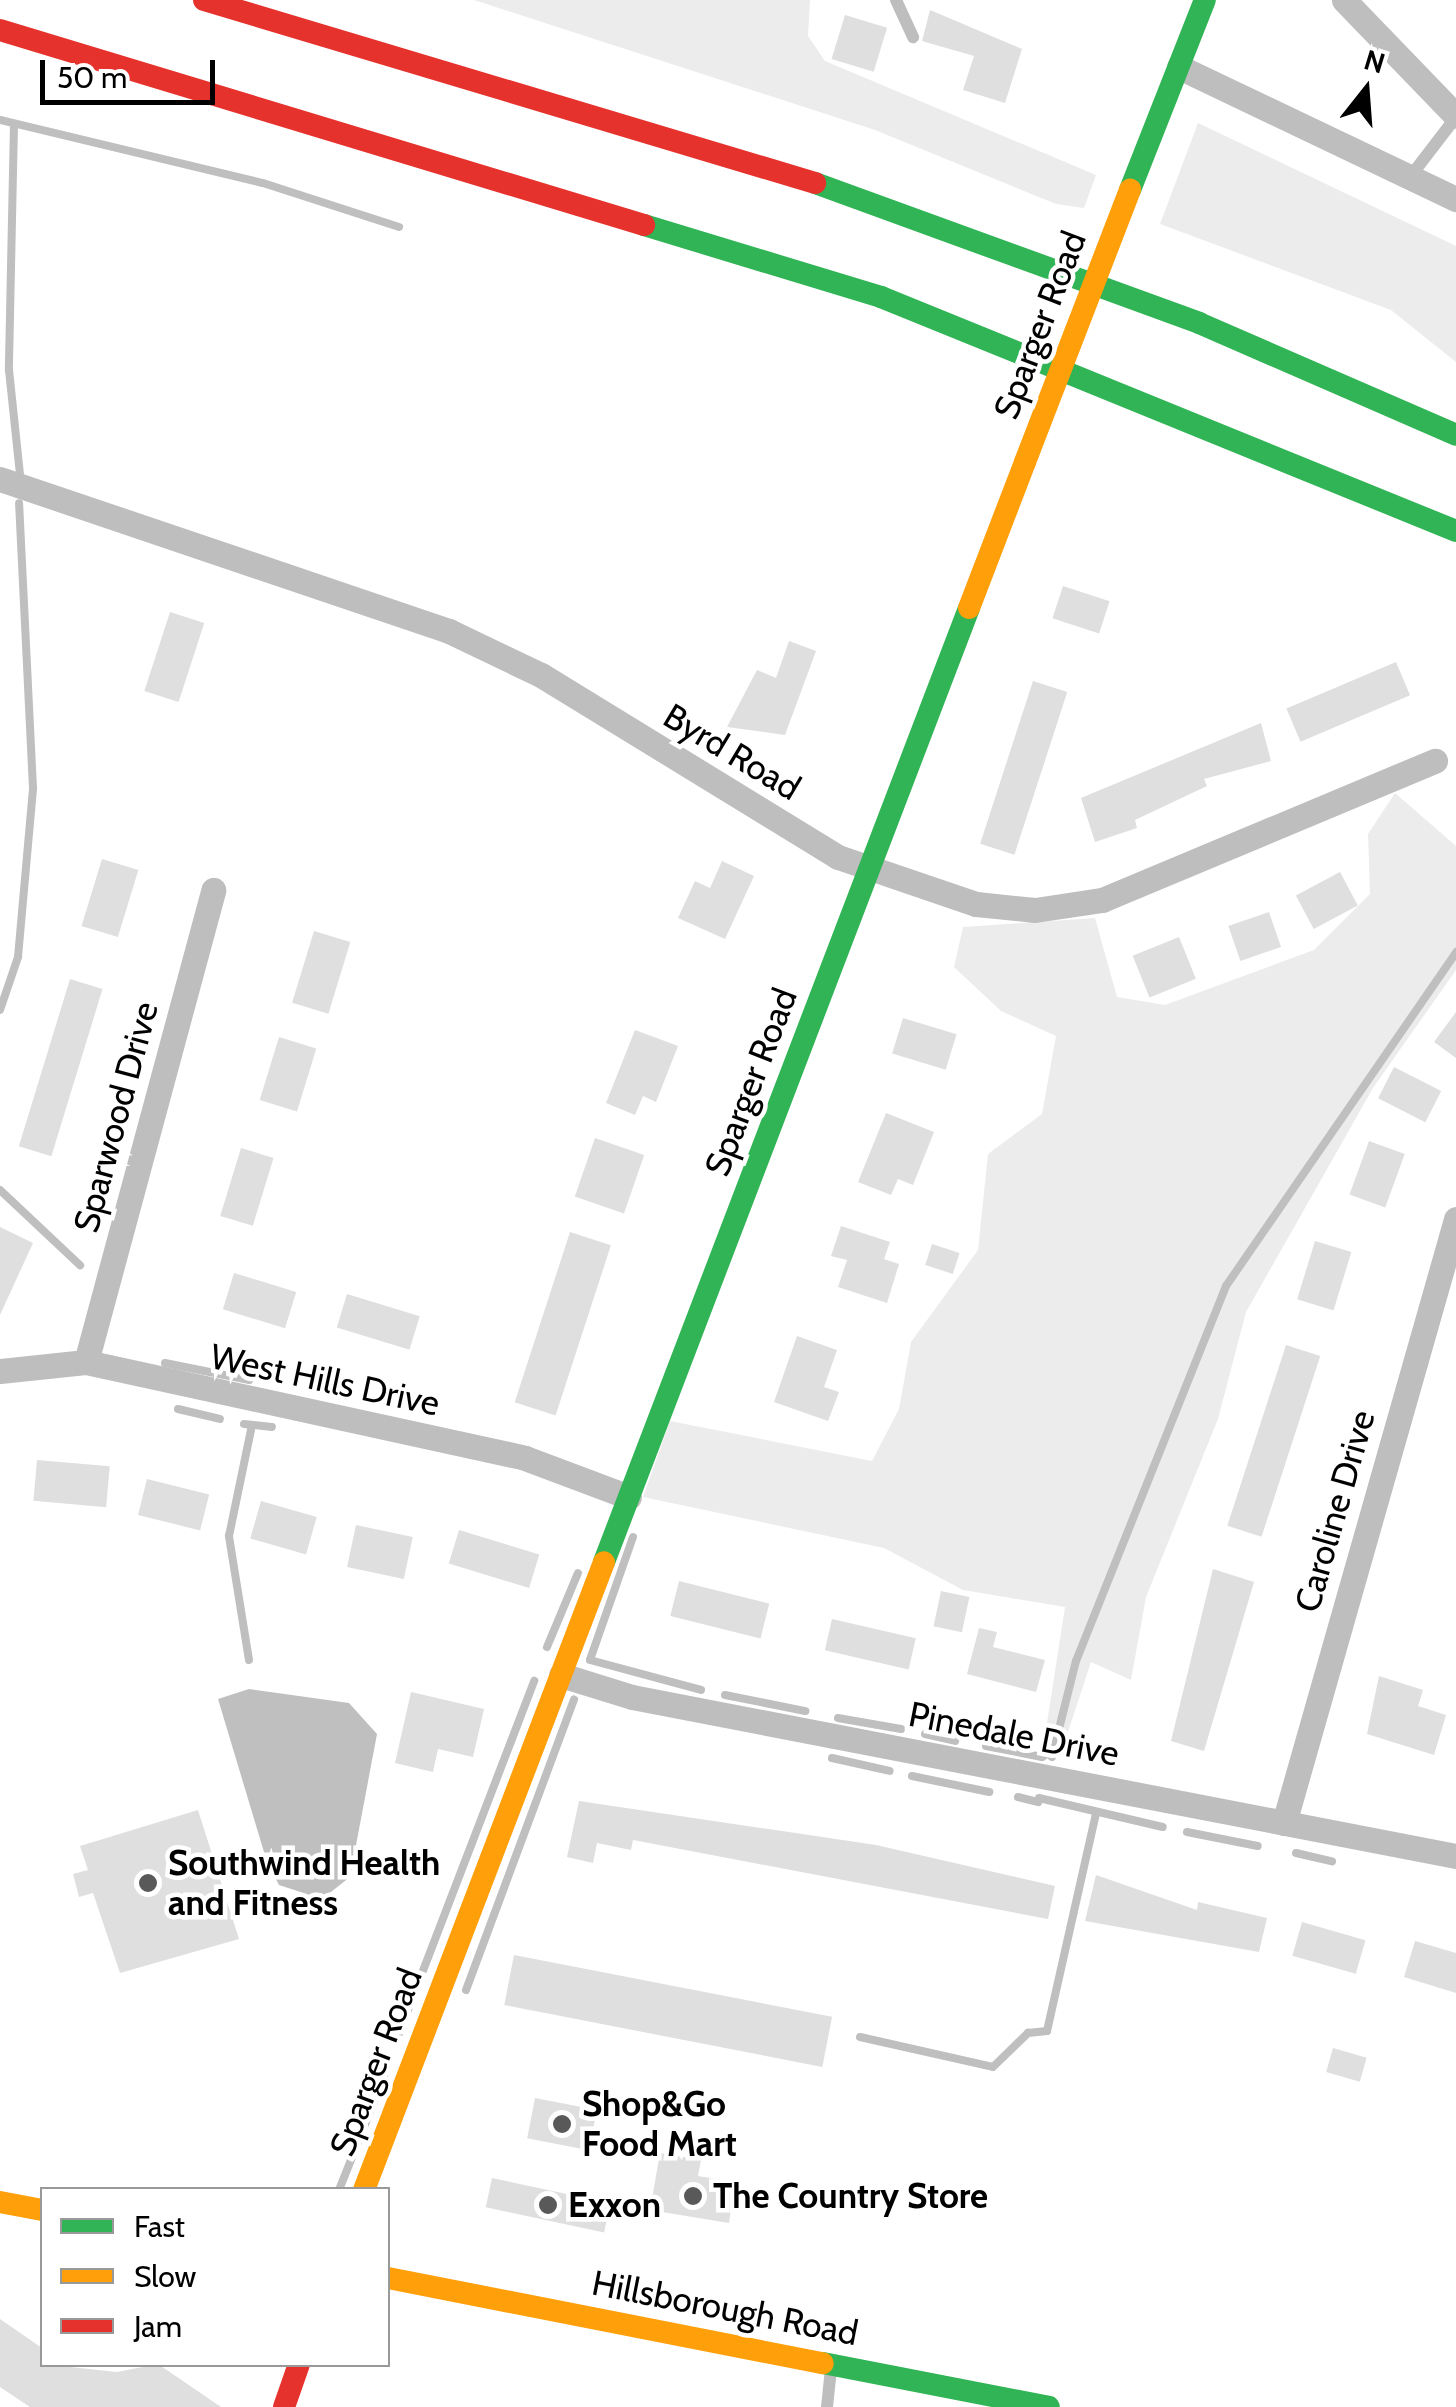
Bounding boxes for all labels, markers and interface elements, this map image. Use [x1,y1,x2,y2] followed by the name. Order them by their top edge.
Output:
[45,40,220,102] scale bar
[1316,40,1416,140] north arrow
[1360,42,1389,80] text: N
[57,59,127,96] text: 50 m
[985,225,1095,425] street label: Sparger Road
[656,695,808,809] street label: Byrd Road
[696,982,806,1182] street label: Sparger Road
[65,997,167,1237] street label: Sparwood Drive
[207,1335,443,1425] street label: West Hills Drive
[1286,1405,1384,1617] street label: Caroline Drive
[905,1693,1123,1775] street label: Pinedale Drive
[168,1842,440,1924] place label: Southwind Health and Fitness
[137,1872,159,1894] marker: Southwind Health and Fitness
[321,1962,431,2162] street label: Sparger Road
[582,2083,737,2165] place label: Shop&Go Food Mart
[551,2113,573,2135] marker: Shop&Go Food Mart
[713,2175,988,2217] place label: The Country Store
[568,2184,661,2226] place label: Exxon
[682,2185,704,2207] marker: The Country Store
[40,2187,390,2367] legend
[537,2194,559,2216] marker: Exxon
[134,2208,185,2245] text: Fast
[134,2258,196,2295] text: Slow
[589,2262,861,2354] street label: Hillsborough Road
[134,2308,182,2345] text: Jam

